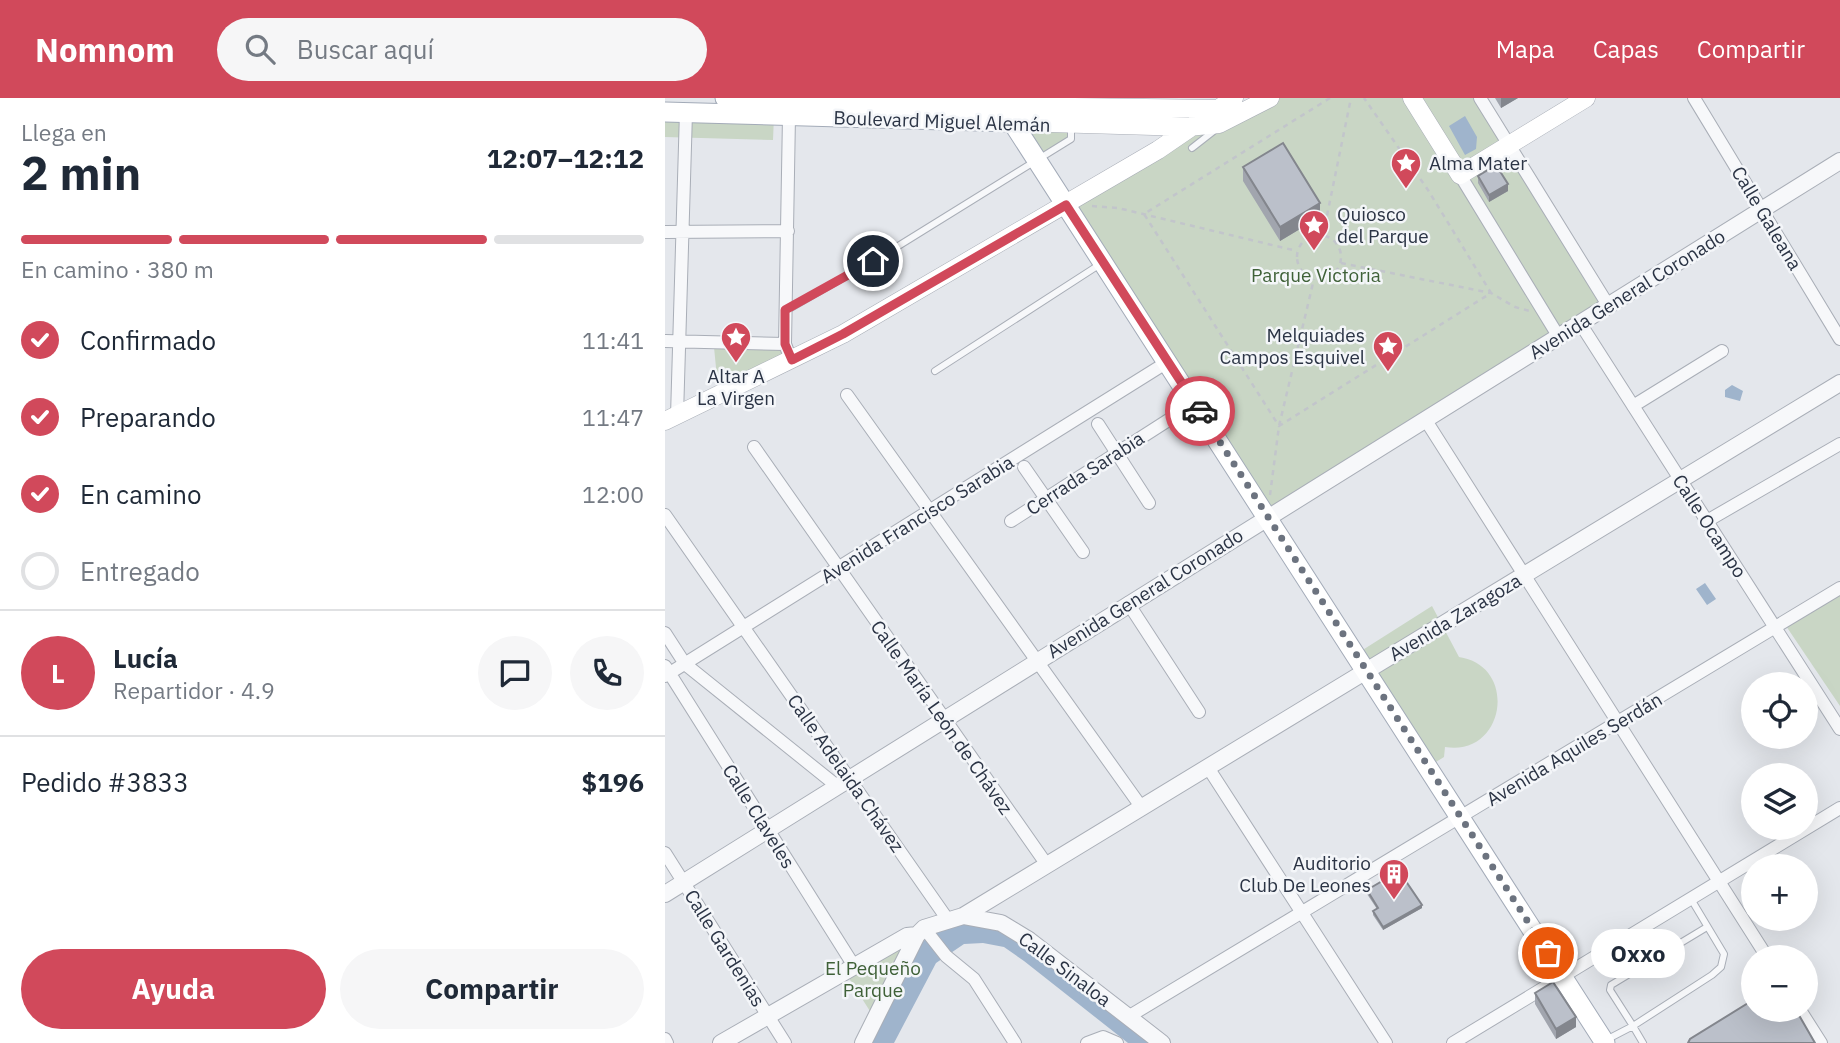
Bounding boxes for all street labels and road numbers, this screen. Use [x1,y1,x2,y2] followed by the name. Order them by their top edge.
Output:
[833,105,1051,137] street label: Boulevard Miguel Alemán
[1727,162,1807,274] street label: Calle Galeana
[1525,224,1729,364] street label: Avenida General Coronado
[1021,426,1149,520] street label: Cerrada Sarabia
[816,450,1018,588] street label: Avenida Francisco Sarabia
[1668,470,1752,582] street label: Calle Ocampo
[1043,523,1247,663] street label: Avenida General Coronado
[1384,568,1526,666] street label: Avenida Zaragoza
[866,615,1018,819] street label: Calle María León de Chávez
[1482,687,1666,811] street label: Avenida Aquiles Serdán
[782,689,910,857] street label: Calle Adelaida Chávez
[717,759,801,873] street label: Calle Claveles
[679,885,771,1011] street label: Calle Gardenias
[1014,926,1116,1012] street label: Calle Sinaloa

